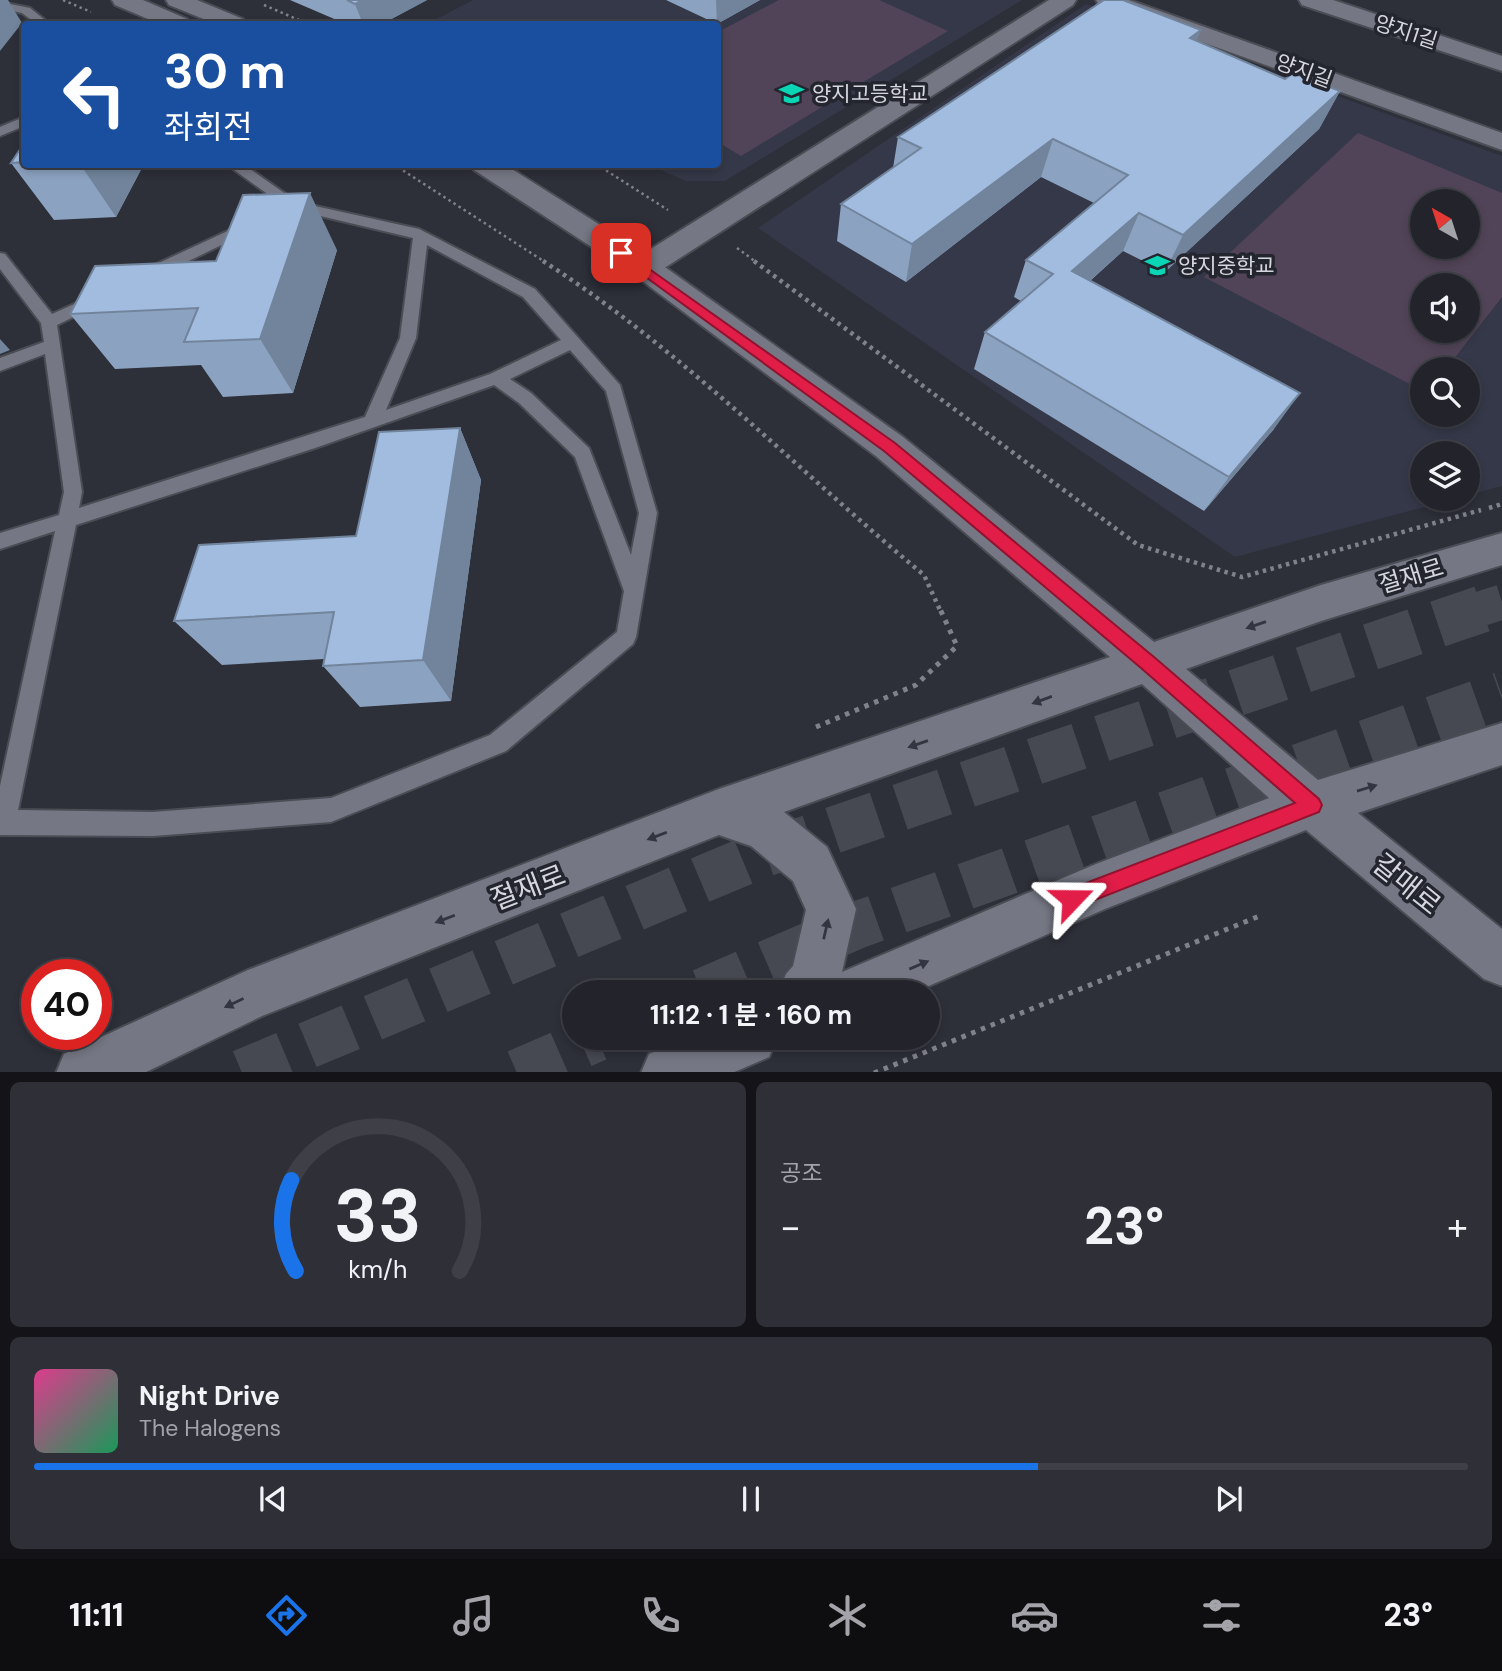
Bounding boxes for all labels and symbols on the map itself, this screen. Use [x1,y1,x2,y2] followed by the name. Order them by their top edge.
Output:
[1371,9,1441,55] street label: 양지1길
[1272,48,1336,94] street label: 양지길
[778,80,806,108] school or university icon: 양지고등학교
[812,80,928,108] place label: 양지고등학교
[1410,189,1480,259] north arrow
[591,223,651,283] pin
[1144,252,1172,280] school or university icon: 양지중학교
[1178,252,1275,280] place label: 양지중학교
[1375,551,1447,600] street label: 절재로
[1246,620,1267,631] one-way arrow
[1031,695,1052,706] one-way arrow
[907,739,928,750] one-way arrow
[1357,782,1378,793] one-way arrow
[646,831,667,842] one-way arrow
[1365,846,1448,923] street label: 갈매로
[485,856,571,919] street label: 절재로
[1035,862,1109,936] position arrow
[435,914,456,925] one-way arrow
[821,918,832,940] one-way arrow
[21,959,112,1050] speed limit sign: 40
[908,959,929,970] one-way arrow
[224,997,244,1009] one-way arrow

